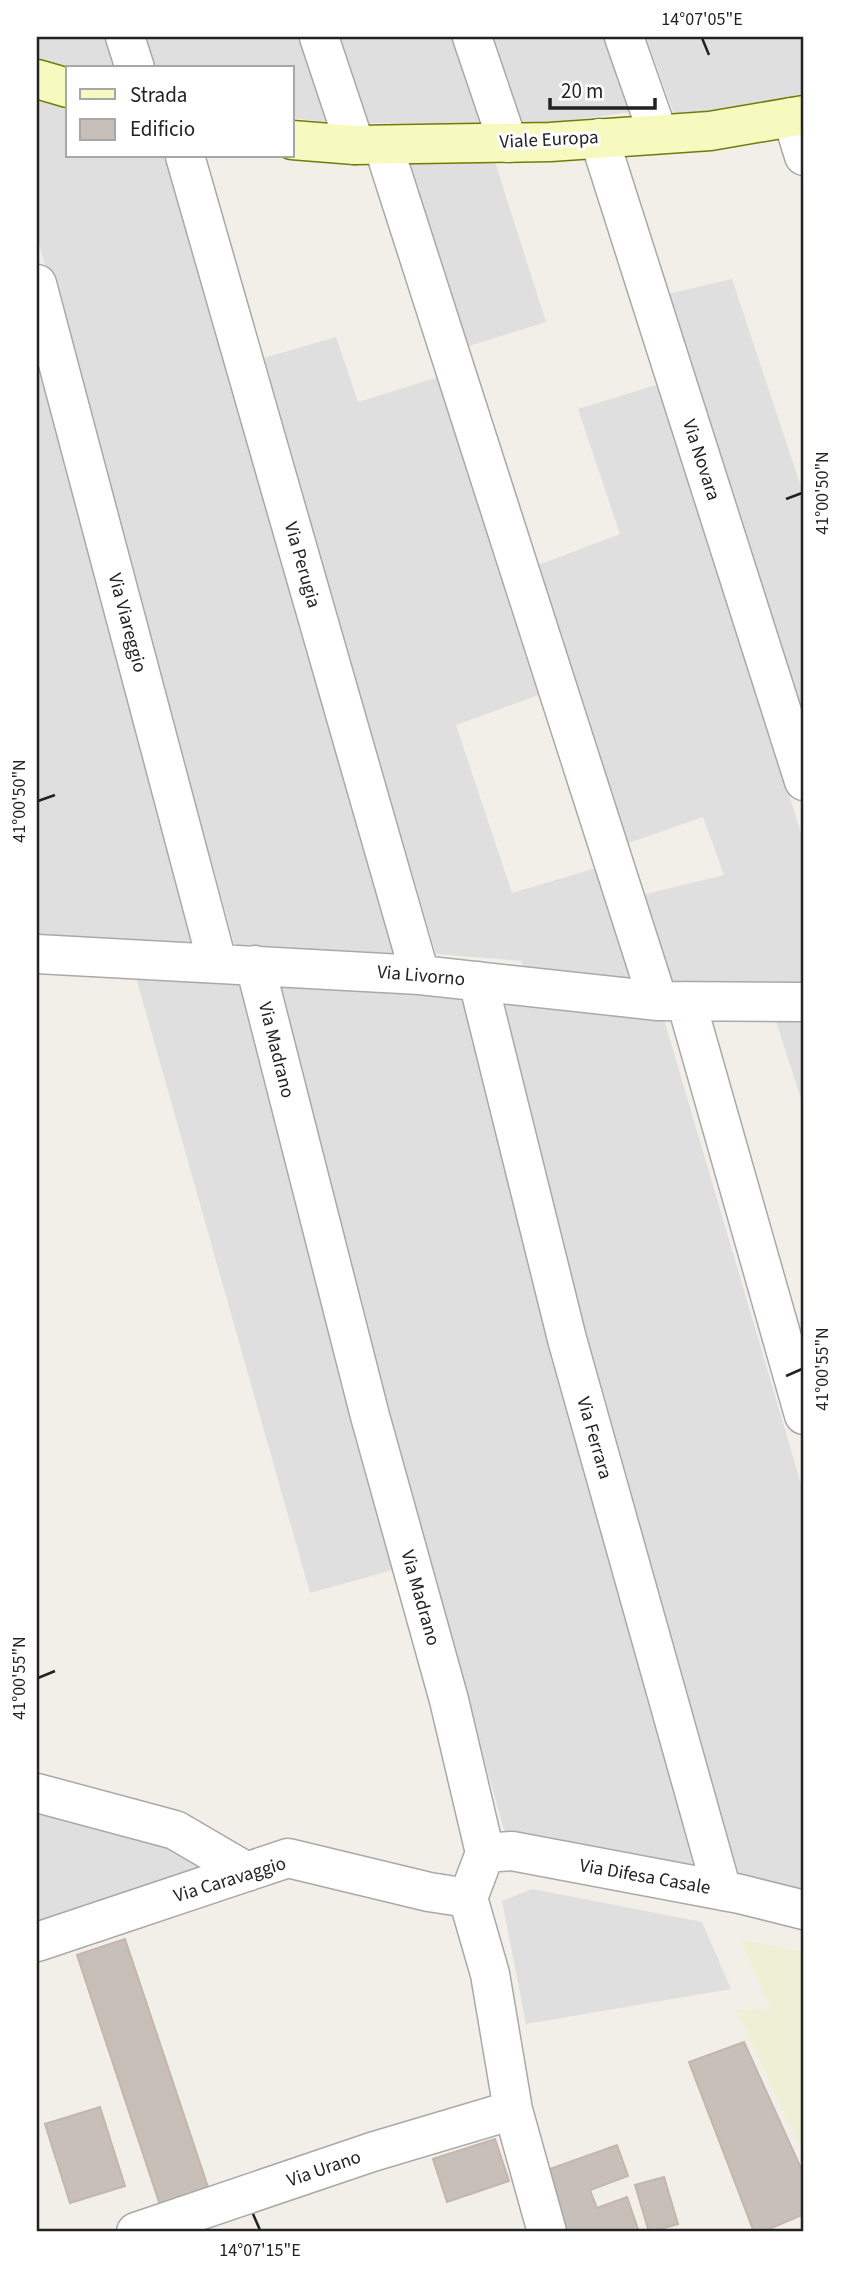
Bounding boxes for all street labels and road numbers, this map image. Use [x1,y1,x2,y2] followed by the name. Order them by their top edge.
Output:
[499,124,599,156] street label: Viale Europa
[675,416,727,504] street label: Via Novara
[277,519,327,611] street label: Via Perugia
[101,570,153,676] street label: Via Viareggio
[376,959,466,993] street label: Via Livorno
[251,999,301,1101] street label: Via Madrano
[569,1394,619,1482] street label: Via Ferrara
[393,1547,447,1649] street label: Via Madrano
[170,1850,290,1910] street label: Via Caravaggio
[577,1852,713,1902] street label: Via Difesa Casale
[283,2144,365,2194] street label: Via Urano

